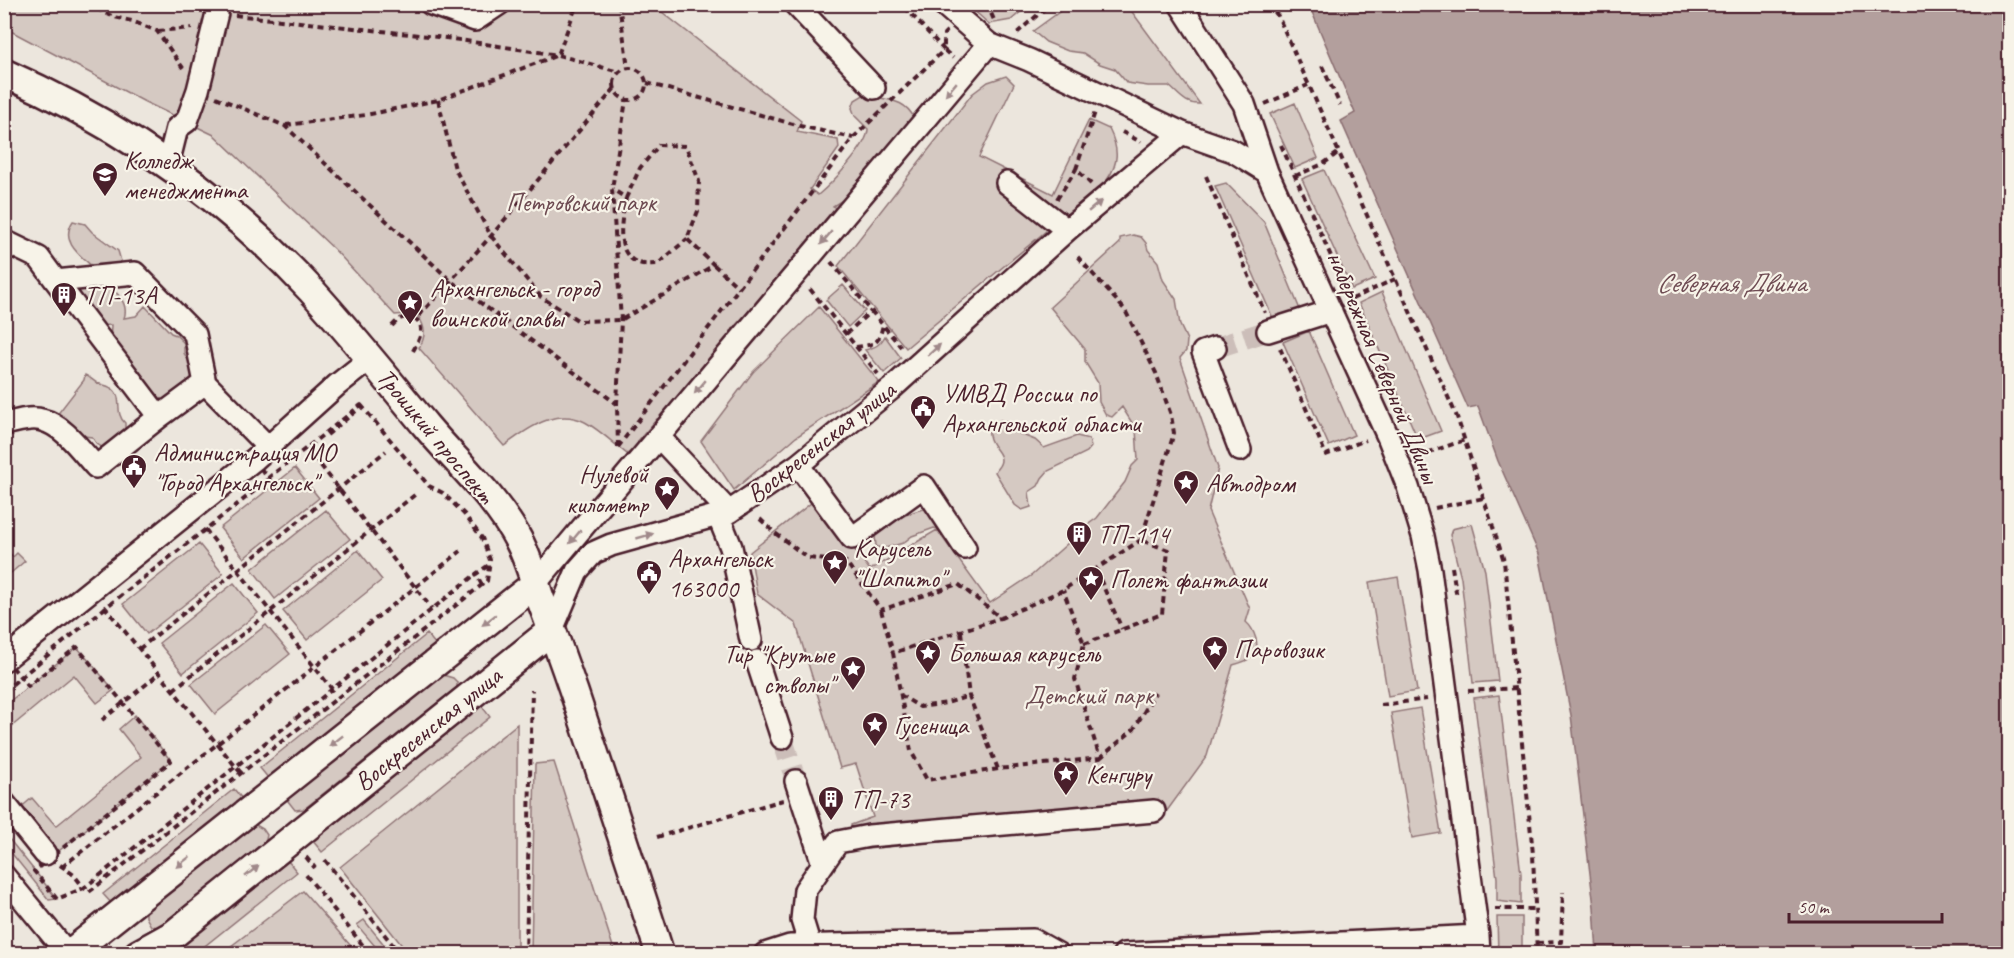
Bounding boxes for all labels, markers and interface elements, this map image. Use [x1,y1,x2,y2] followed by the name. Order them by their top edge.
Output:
[945,81,958,96] one-way arrow
[124,144,249,207] place label: Колледж менеджмента
[90,160,120,198] school or university icon: Колледж менеджмента
[506,186,658,219] park label: Петровский парк
[1088,200,1103,212] one-way arrow
[819,230,832,246] one-way arrow
[1319,246,1448,490] street label: набережная Северной Двины
[1656,266,1808,300] water label: Северная Двина
[430,272,601,335] place label: Архангельск - город воинской славы
[84,279,158,312] place label: ТП-13А
[49,280,79,318] building icon: ТП-13А
[395,288,425,326] place icon: Архангельск - город воинской славы
[927,343,942,357] one-way arrow
[370,361,503,512] street label: Троицкий проспект
[740,373,903,510] street label: Воскресенская улица
[942,377,1143,440] place label: УМВД России по Архангельской области
[695,380,707,395] one-way arrow
[908,393,938,431] public building icon: УМВД России по Архангельской области
[154,436,338,499] place label: Администрация МО "Город Архангельск"
[119,452,149,490] public building icon: Администрация МО "Город Архангельск"
[566,458,650,521] place label: Нулевой километр
[1206,467,1297,500] place label: Автодром
[1171,468,1201,506] place icon: Автодром
[652,474,682,512] place icon: Нулевой километр
[1098,518,1171,551] place label: ТП-114
[1064,519,1094,557] building icon: ТП-114
[569,529,582,544] one-way arrow
[636,531,654,540] one-way arrow
[854,532,950,595] place label: Карусель "Шапито"
[668,542,775,605] place label: Архангельск 163000
[820,548,850,586] place icon: Карусель "Шапито"
[634,558,664,596] public building icon: Архангельск 163000
[1110,563,1269,596] place label: Полет фантазии
[1076,564,1106,602] place icon: Полет фантазии
[481,614,497,627] one-way arrow
[1234,633,1326,666] place label: Паровозик
[1200,634,1230,672] place icon: Паровозик
[948,637,1102,670] place label: Большая карусель
[724,638,839,701] place label: Тир "Крутые стволы"
[913,638,943,676] place icon: Большая карусель
[838,654,868,692] place icon: Тир "Крутые стволы"
[348,658,510,799] street label: Воскресенская улица
[1025,679,1155,712] park label: Детский парк
[894,709,970,742] place label: Гусеница
[860,710,890,748] place icon: Гусеница
[329,735,344,747] one-way arrow
[1086,758,1153,791] place label: Кенгуру
[1051,759,1081,797] place icon: Кенгуру
[850,783,912,816] place label: ТП-73
[816,784,846,822] building icon: ТП-73
[176,856,191,868] one-way arrow
[244,864,260,877] one-way arrow
[1789,886,1942,924] scale bar
[1798,896,1831,918] text: 50 m

